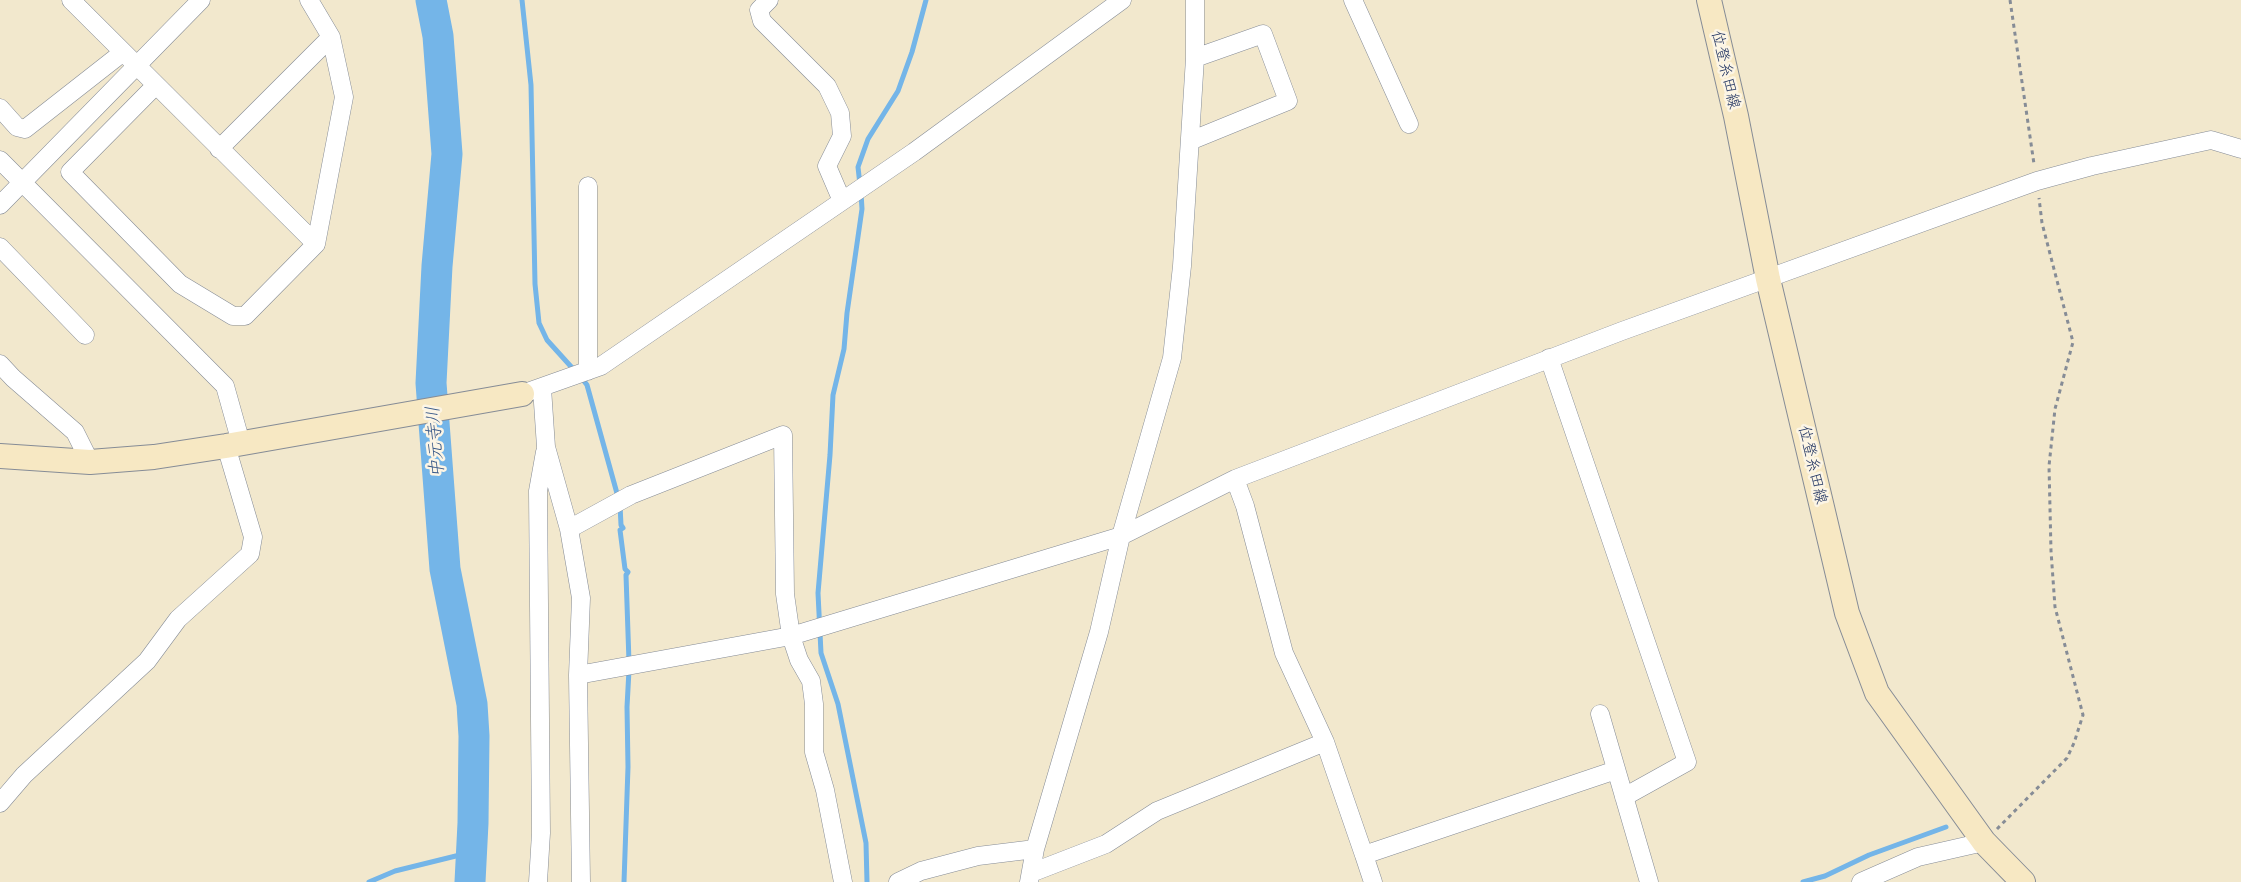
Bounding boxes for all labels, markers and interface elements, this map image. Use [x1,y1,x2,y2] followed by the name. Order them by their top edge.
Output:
[1707,29,1743,111] street label: 位登糸田線
[423,405,449,479] water label: 中元寺川
[1794,424,1830,506] street label: 位登糸田線

